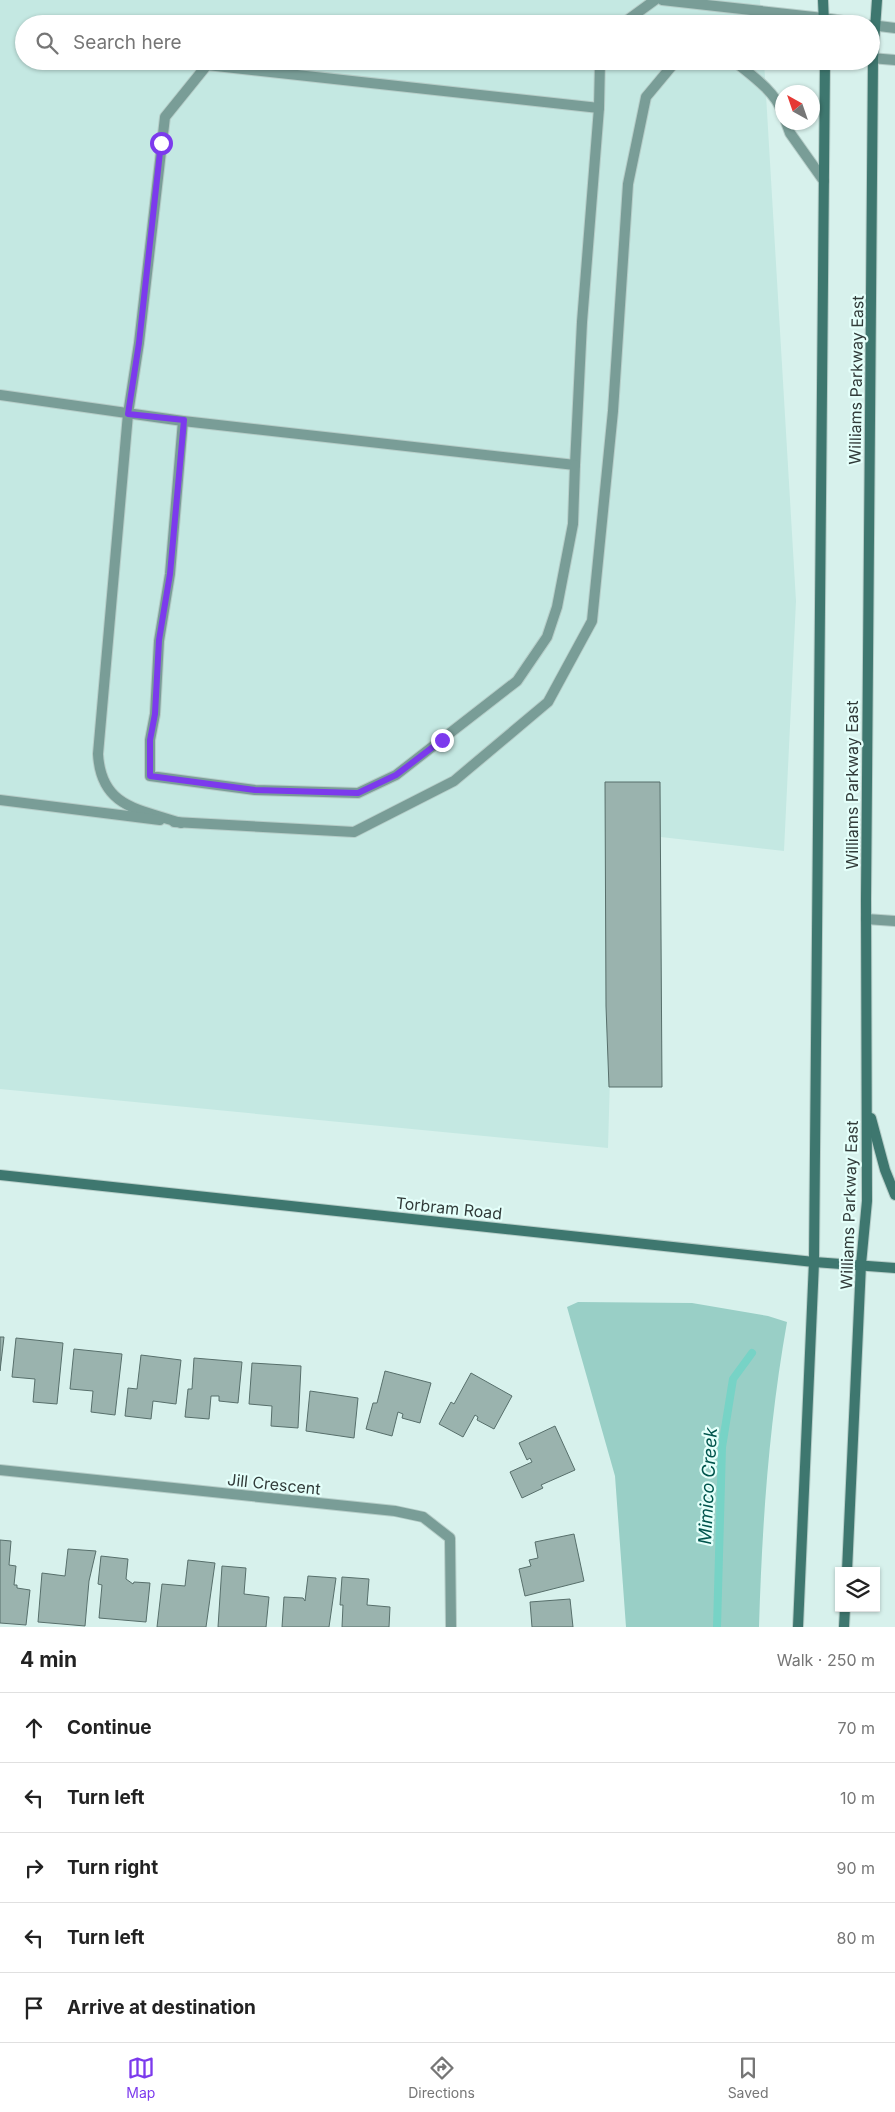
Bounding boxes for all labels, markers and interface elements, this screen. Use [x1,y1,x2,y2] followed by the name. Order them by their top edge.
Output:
[15,15,880,70] search box
[33,29,61,57] icon: search
[73,31,182,54] text: Search here
[775,85,820,130] north arrow
[150,132,173,155] route start
[845,295,867,465] street label: Williams Parkway East
[842,700,862,870] street label: Williams Parkway East
[431,729,454,752] route end
[836,1120,862,1290] street label: Williams Parkway East
[395,1192,503,1224] street label: Torbram Road
[694,1426,721,1545] water label: Mimico Creek
[226,1469,322,1499] street label: Jill Crescent
[835,1567,880,1612] map controls
[835,1567,880,1612] button: layers
[20,1647,77,1672] text: 4 min
[777,1650,875,1670] text: Walk · 250 m
[20,1714,48,1742] icon: ahead
[67,1716,152,1739] text: Continue
[838,1718,875,1738] text: 70 m
[20,1784,48,1812] icon: left
[67,1786,145,1809] text: Turn left
[840,1788,875,1808] text: 10 m
[20,1854,48,1882] icon: right
[67,1856,158,1879] text: Turn right
[836,1858,875,1878] text: 90 m
[20,1924,48,1952] icon: left
[67,1926,145,1949] text: Turn left
[836,1928,875,1948] text: 80 m
[20,1994,48,2022] icon: arrive
[67,1996,256,2019] text: Arrive at destination
[126,2054,155,2101] tab: Map
[408,2054,475,2101] tab: Directions
[728,2054,769,2101] tab: Saved

